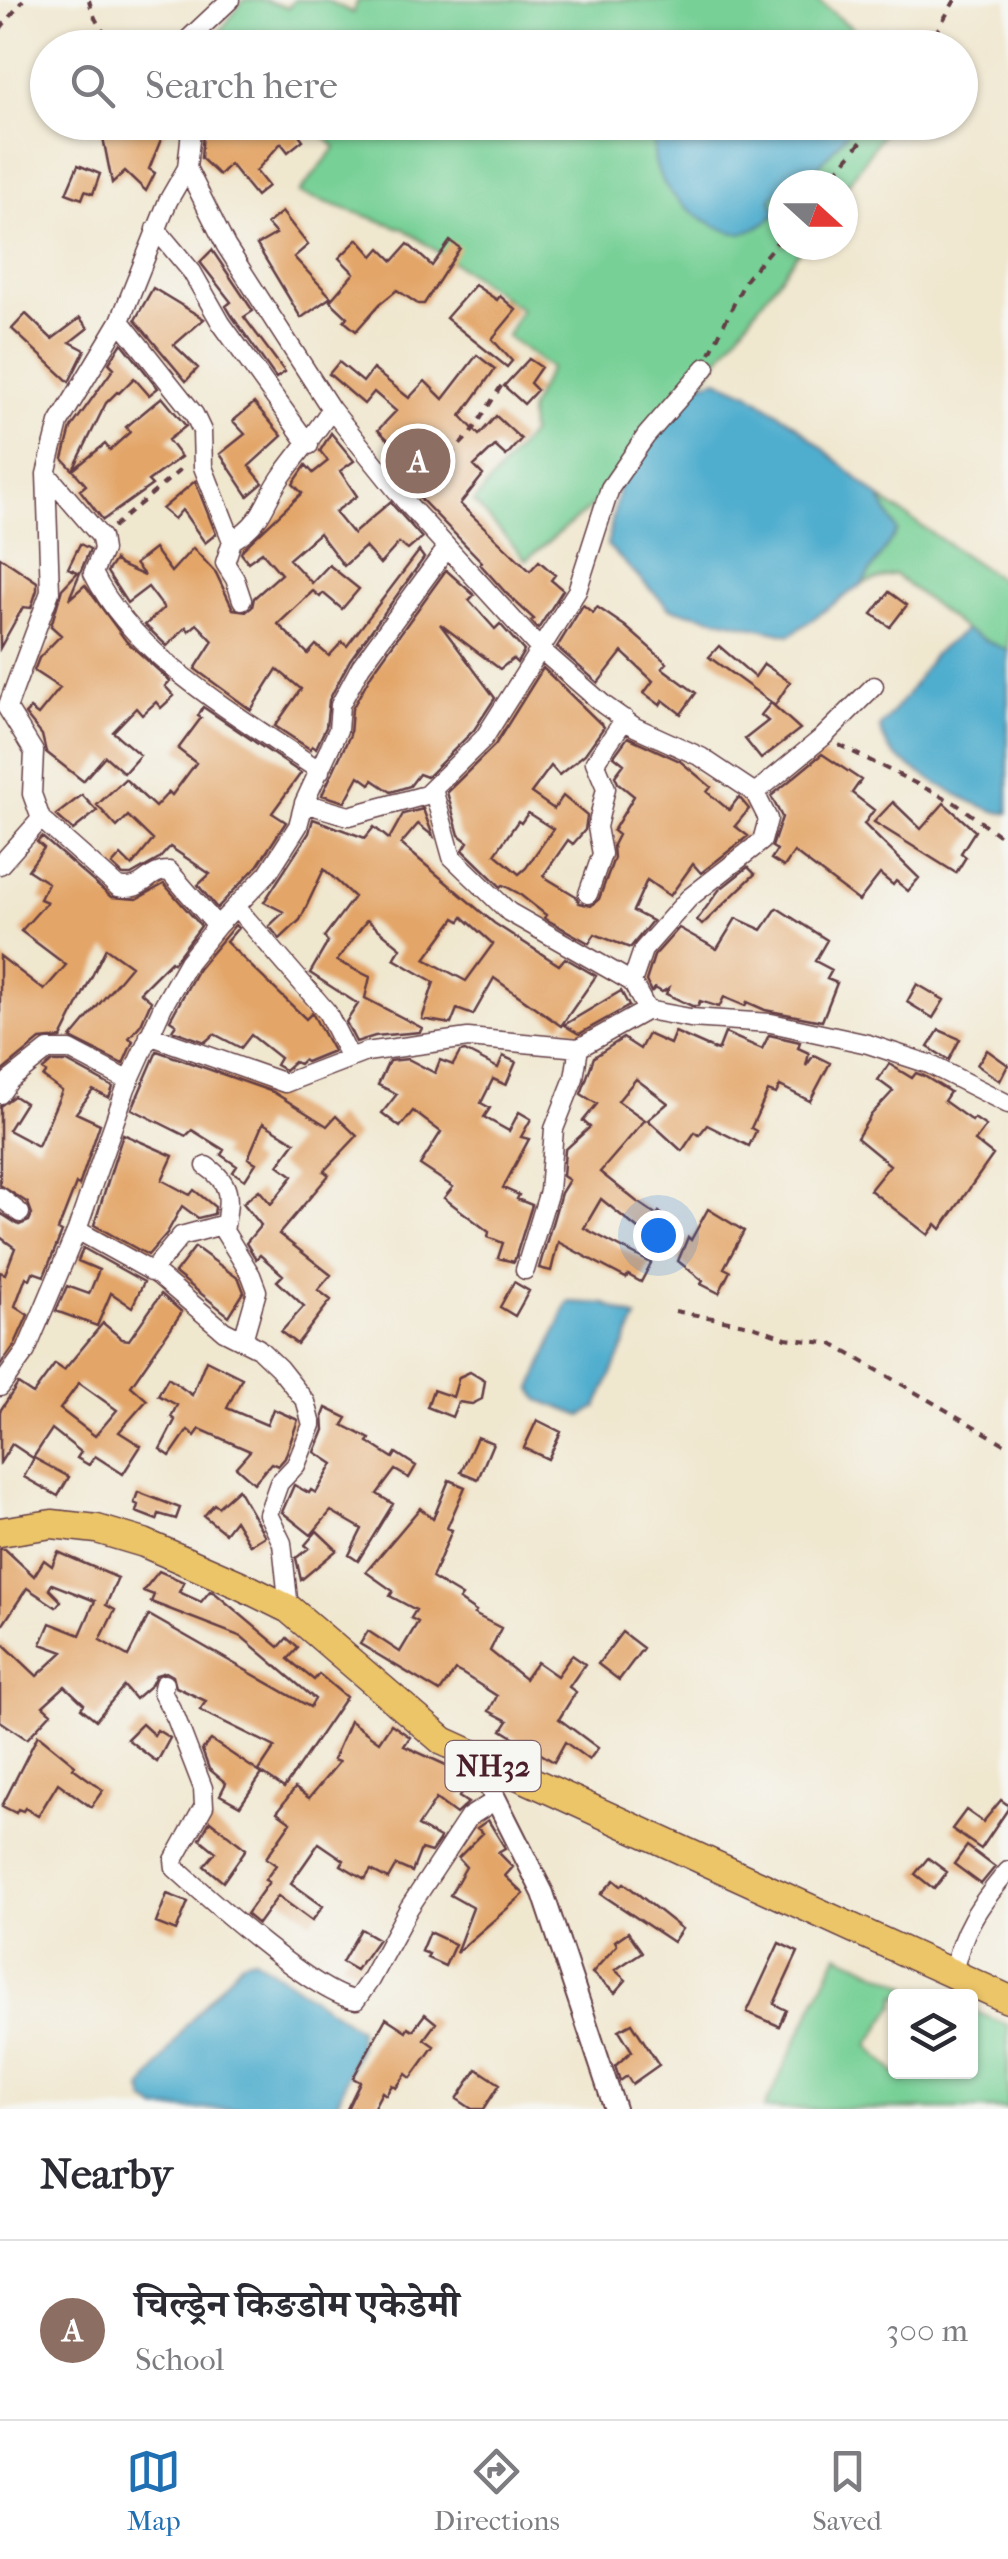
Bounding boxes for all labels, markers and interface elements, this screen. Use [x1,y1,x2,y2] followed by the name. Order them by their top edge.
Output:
[30,30,978,140] search box
[65,58,120,113] icon: search
[145,63,338,108] text: Search here
[768,170,858,260] north arrow
[386,424,450,498] pin: A
[633,1210,684,1261] your location
[446,1741,540,1791] road number: NH32
[888,1989,978,2079] map controls
[888,1989,978,2079] button: layers
[40,2150,172,2199] text: Nearby
[135,2282,459,2327] text: चिल्ड्रेन किङडोम एकेडेमी
[62,2312,83,2349] text: A
[886,2312,968,2349] text: 300 m
[135,2341,224,2378] text: School
[126,2444,181,2537] tab: Map
[434,2444,560,2537] tab: Directions
[812,2444,882,2537] tab: Saved

